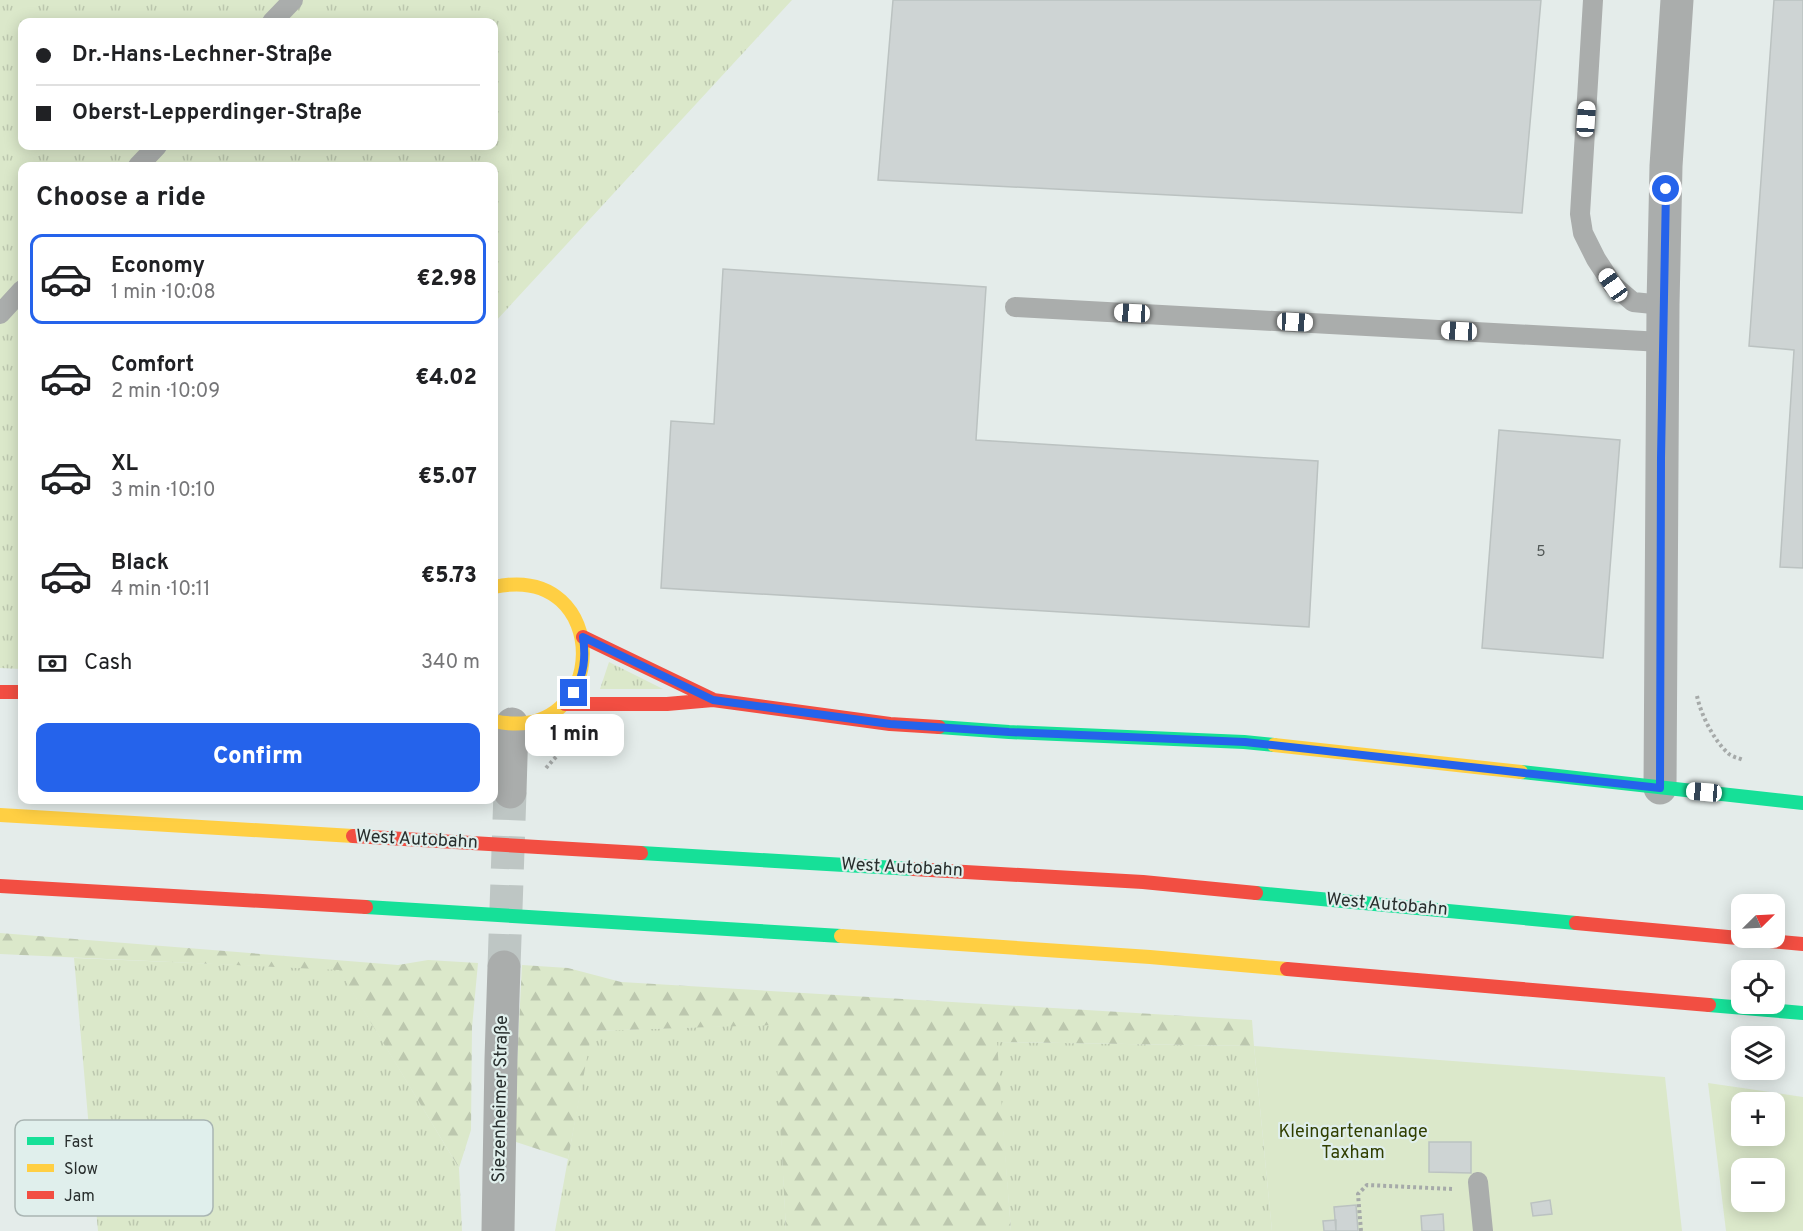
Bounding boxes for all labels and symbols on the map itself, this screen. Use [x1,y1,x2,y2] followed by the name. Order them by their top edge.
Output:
[1576,100,1596,138] car
[1652,175,1679,202] route start
[1595,265,1631,305] car
[1114,303,1150,323] car
[1277,312,1313,332] car
[1441,321,1477,341] car
[1536,543,1546,562] house number: 5
[560,679,587,706] route end
[524,714,624,756] callout: 1 min
[1685,781,1723,803] car
[355,825,479,855] street label: West Autobahn
[840,853,964,883] street label: West Autobahn
[1325,888,1449,922] street label: West Autobahn
[1731,894,1785,948] north arrow
[488,1015,514,1183] street label: Siezenheimer Straße
[15,1120,213,1216] legend
[1278,1121,1428,1165] park label: Kleingartenanlage Taxham
[64,1133,94,1153] text: Fast
[64,1160,98,1180] text: Slow
[64,1187,95,1207] text: Jam

